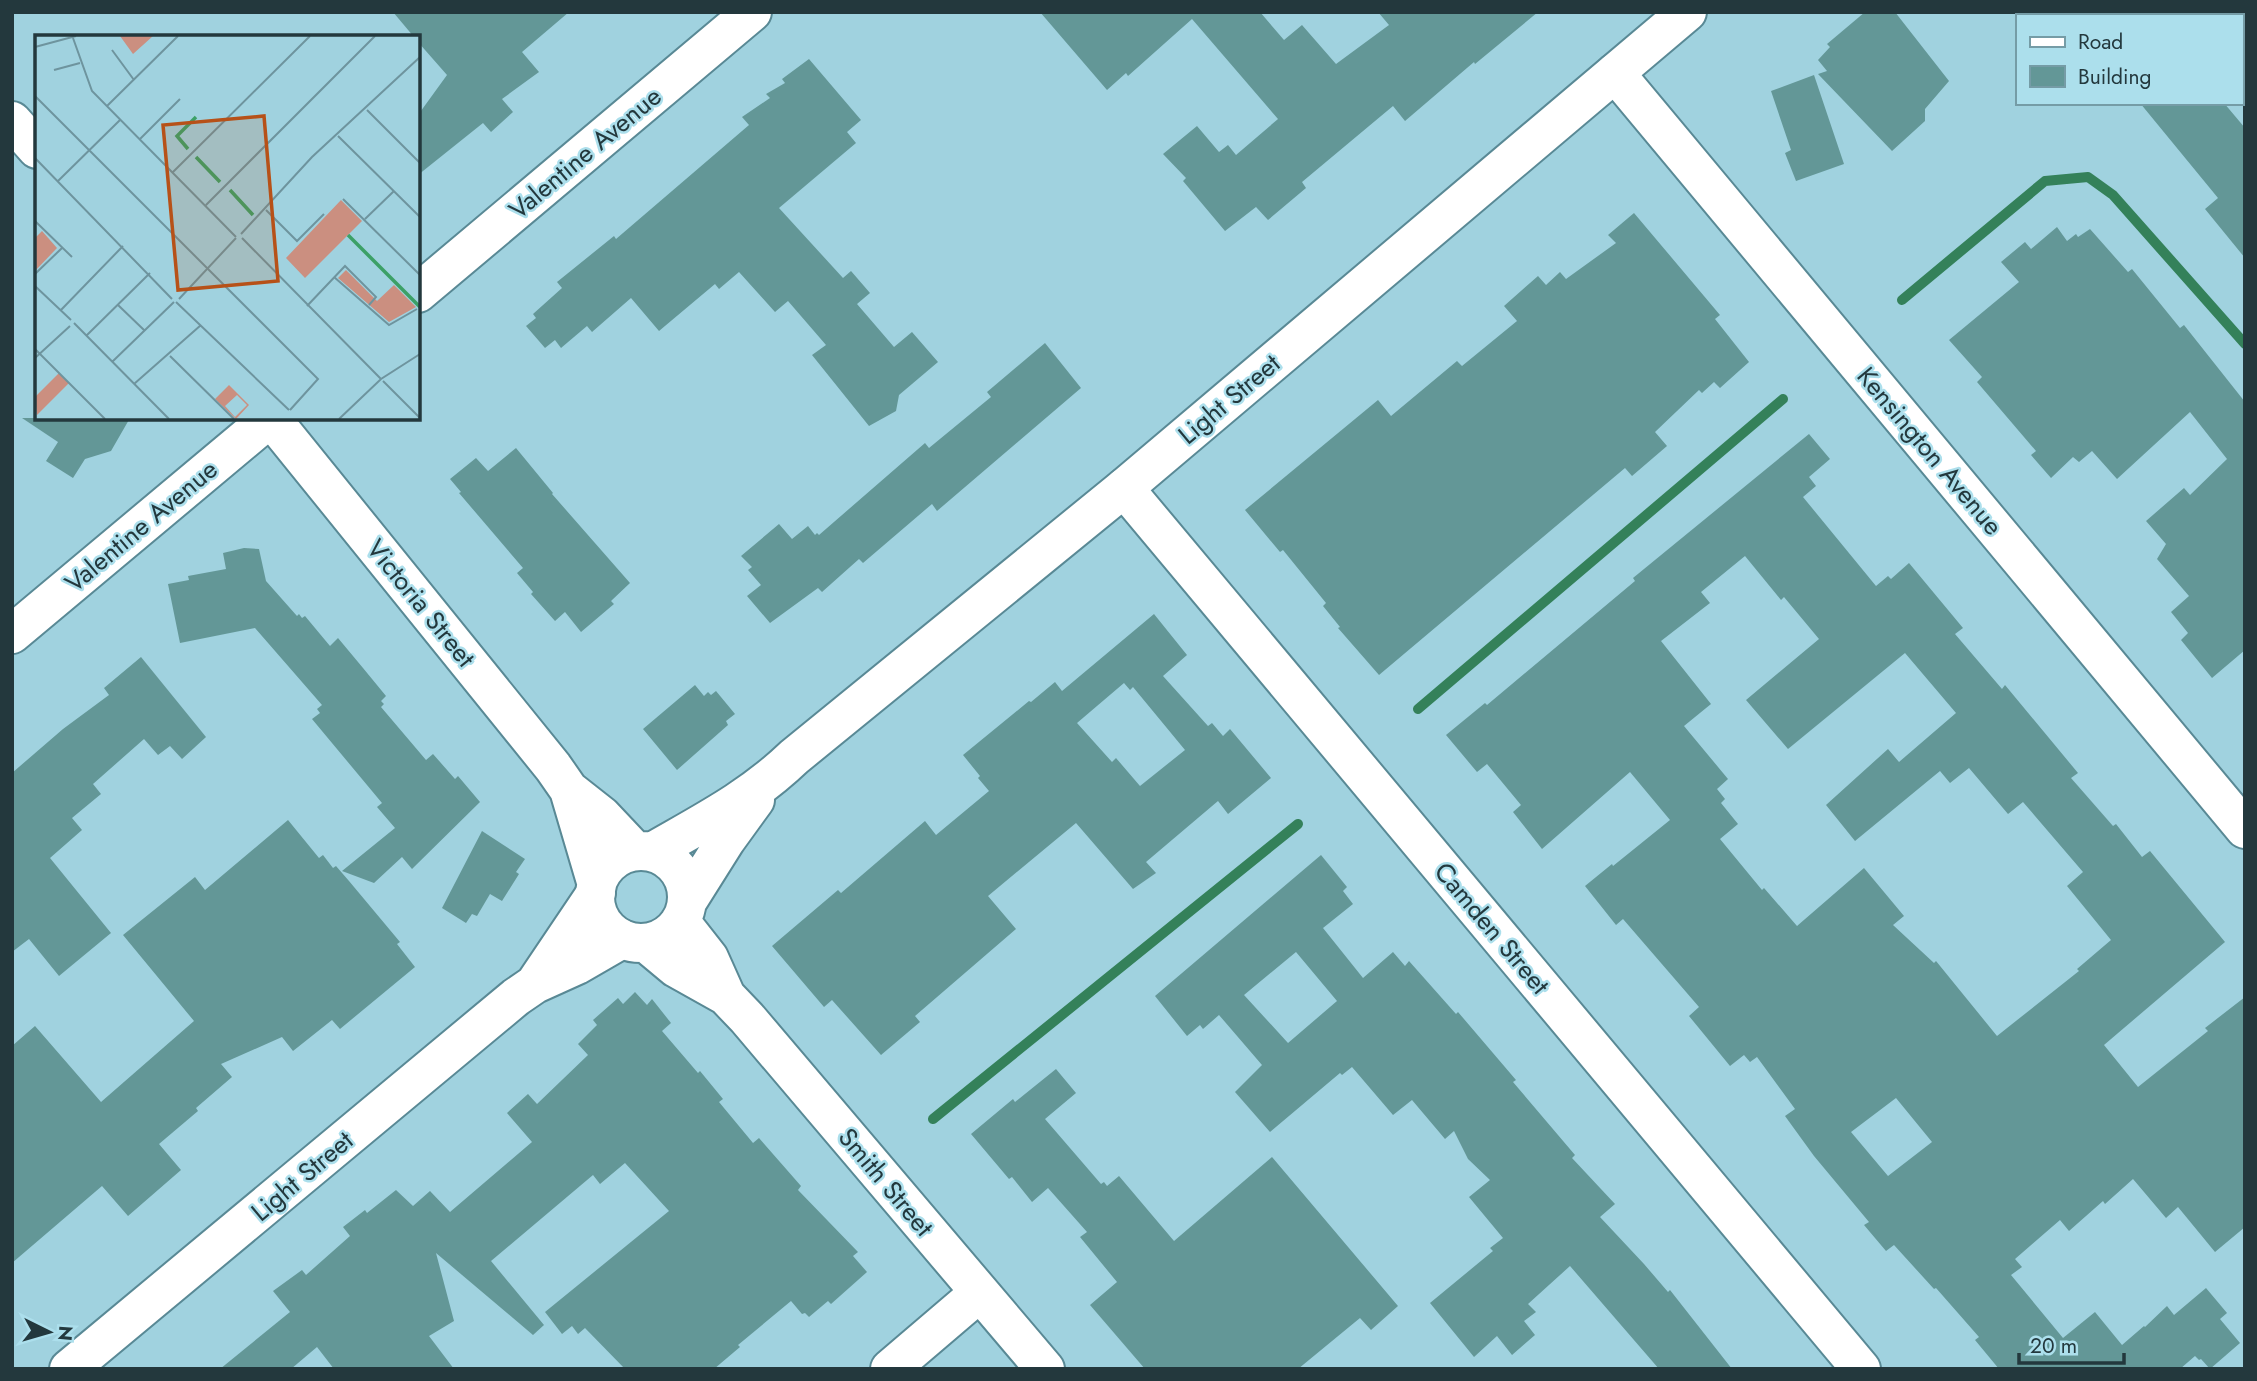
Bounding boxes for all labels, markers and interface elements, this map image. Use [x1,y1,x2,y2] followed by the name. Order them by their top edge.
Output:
[2016,14,2243,105] legend
[2078,27,2123,57] text: Road
[35,35,420,420] inset map
[2078,62,2151,92] text: Building
[500,78,670,228] street label: Valentine Avenue
[1170,344,1289,453] street label: Light Street
[1848,359,2012,543] street label: Kensington Avenue
[56,451,226,601] street label: Valentine Avenue
[358,531,485,676] street label: Victoria Street
[1425,854,1559,1003] street label: Camden Street
[829,1120,943,1245] street label: Smith Street
[243,1121,362,1230] street label: Light Street
[14,1297,84,1367] north arrow
[2019,1322,2124,1366] scale bar
[51,1325,80,1342] text: N
[2030,1331,2077,1361] text: 20 m

